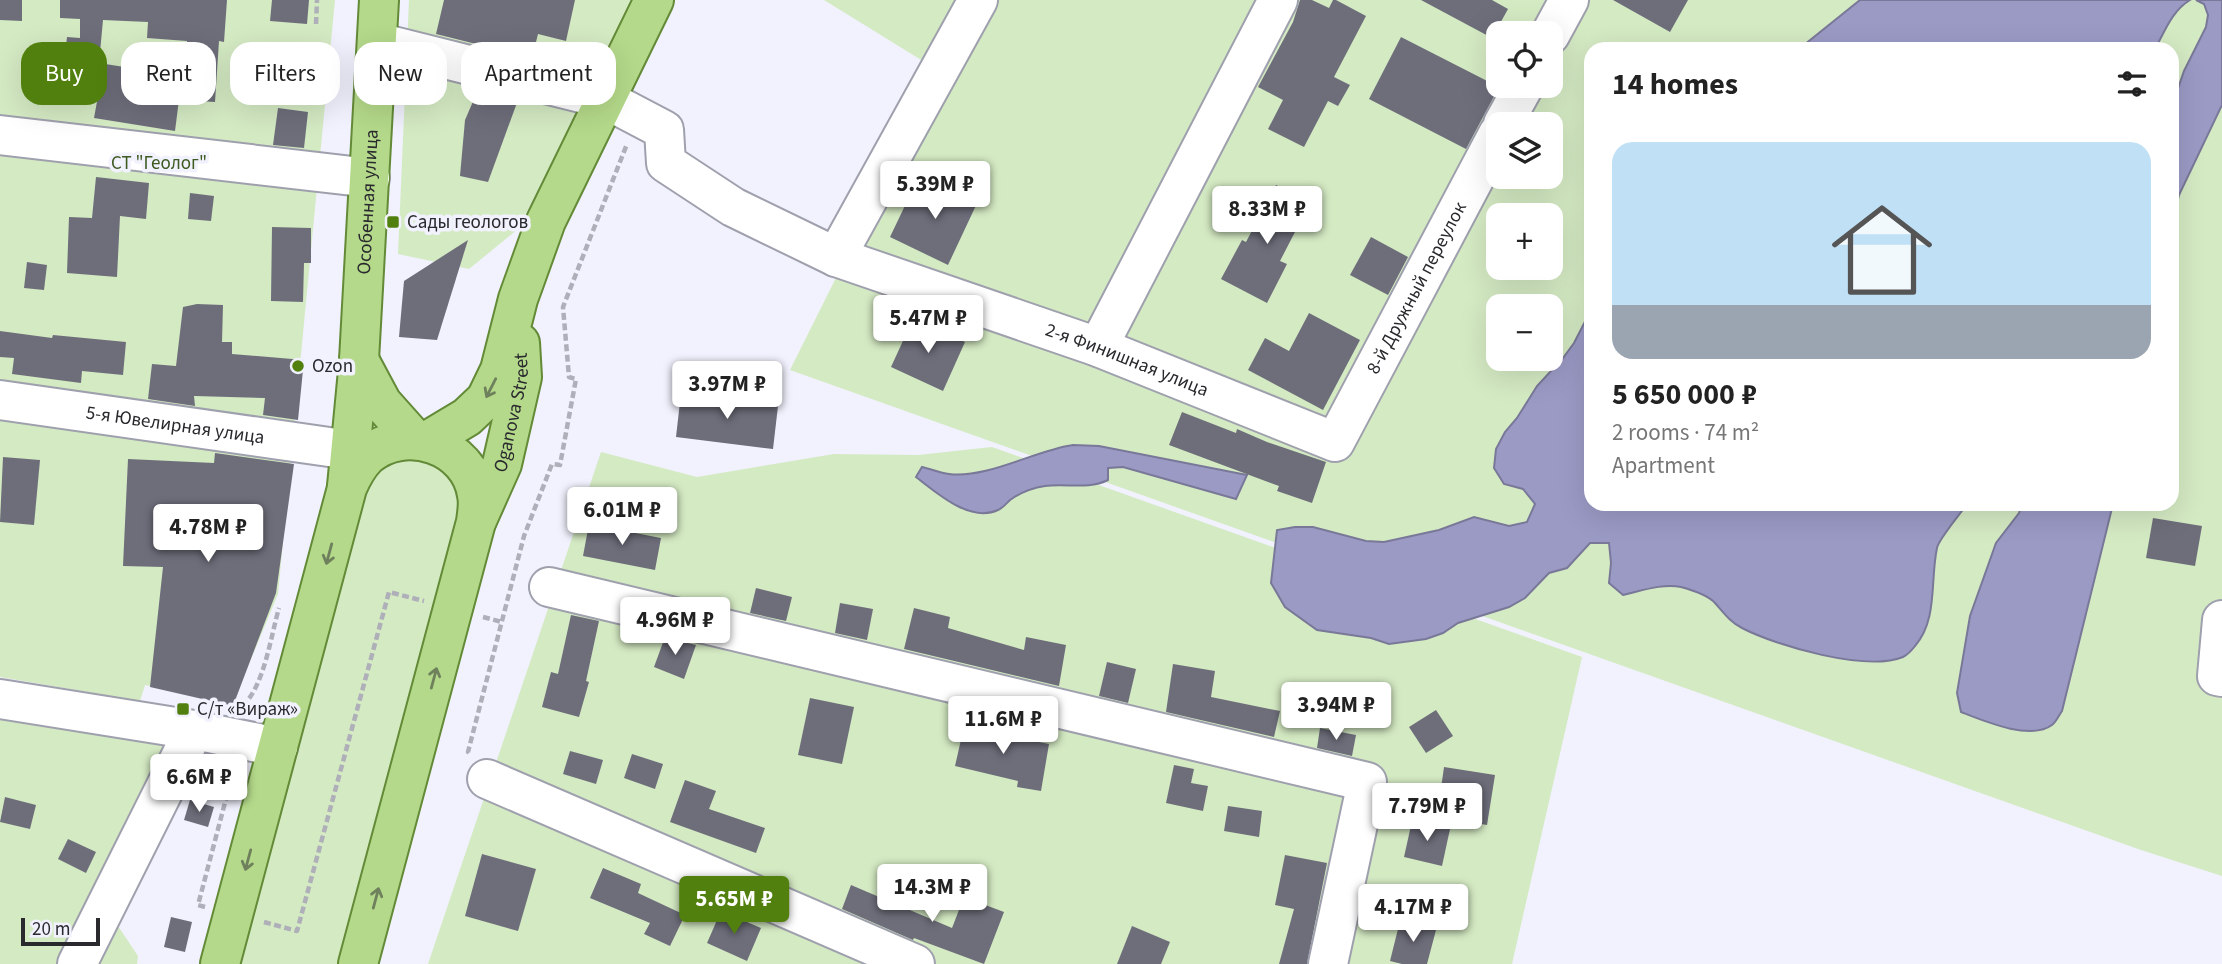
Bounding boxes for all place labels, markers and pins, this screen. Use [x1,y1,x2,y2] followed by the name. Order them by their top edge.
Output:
[870,162,1000,221] pin: 5.39M ₽
[1202,187,1332,246] pin: 8.33M ₽
[407,209,528,236] place label: Сады геологов
[385,214,401,230] marker: Сады геологов
[863,296,993,355] pin: 5.47M ₽
[312,353,353,380] place label: Ozon
[290,358,306,374] marker: Ozon
[662,362,792,421] pin: 3.97M ₽
[557,488,687,547] pin: 6.01M ₽
[143,504,273,564] pin: 4.78M ₽
[610,598,740,657] pin: 4.96M ₽
[1271,682,1401,742] pin: 3.94M ₽
[197,696,298,723] place label: С/т «Вираж»
[938,696,1068,756] pin: 11.6M ₽
[175,701,191,717] marker: С/т «Вираж»
[142,754,256,814] pin: 6.6M ₽
[1362,784,1492,843] pin: 7.79M ₽
[867,864,997,924] pin: 14.3M ₽
[669,876,799,936] pin: 5.65M ₽
[1348,884,1478,944] pin: 4.17M ₽

